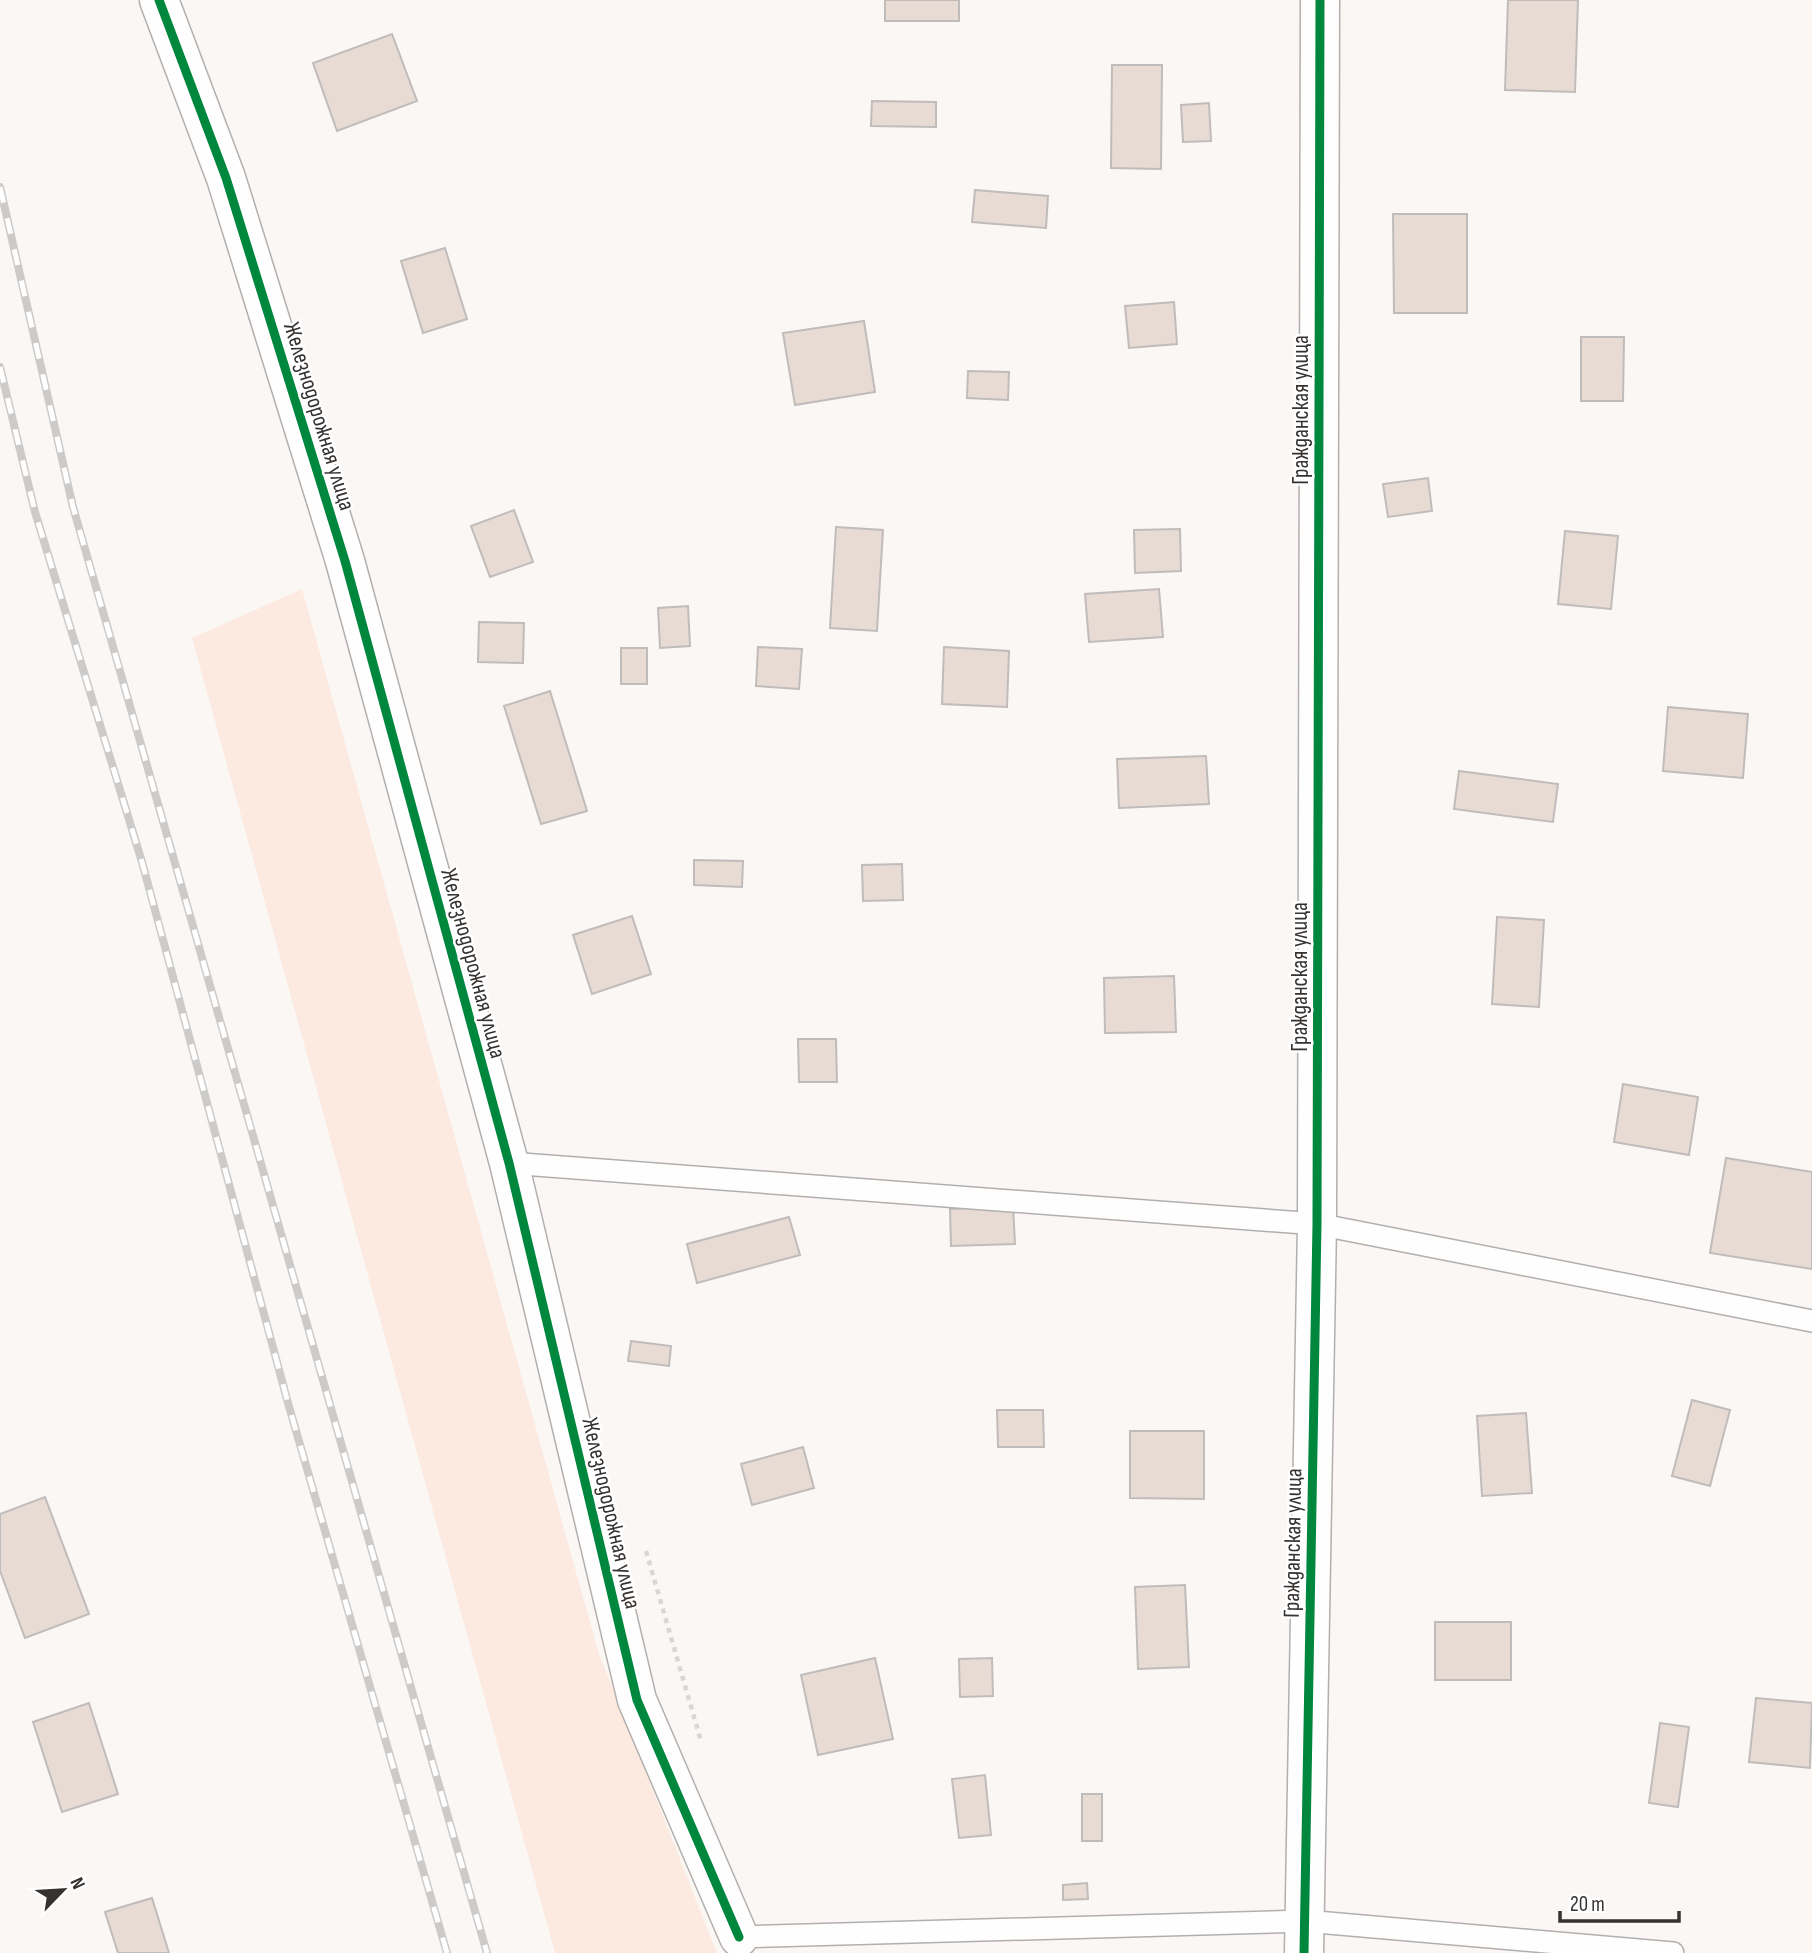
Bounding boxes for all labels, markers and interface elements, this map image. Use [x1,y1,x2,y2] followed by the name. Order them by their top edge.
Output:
[277,319,361,514] street label: Железнодорожная улица
[1287,335,1315,485] street label: Гражданская улица
[434,865,512,1061] street label: Железнодорожная улица
[1286,902,1314,1052] street label: Гражданская улица
[575,1415,647,1612] street label: Железнодорожная улица
[1278,1468,1308,1618] street label: Гражданская улица
[28,1855,98,1925] north arrow
[64,1874,90,1893] text: N
[1560,1880,1679,1924] scale bar
[1570,1892,1605,1917] text: 20 m

